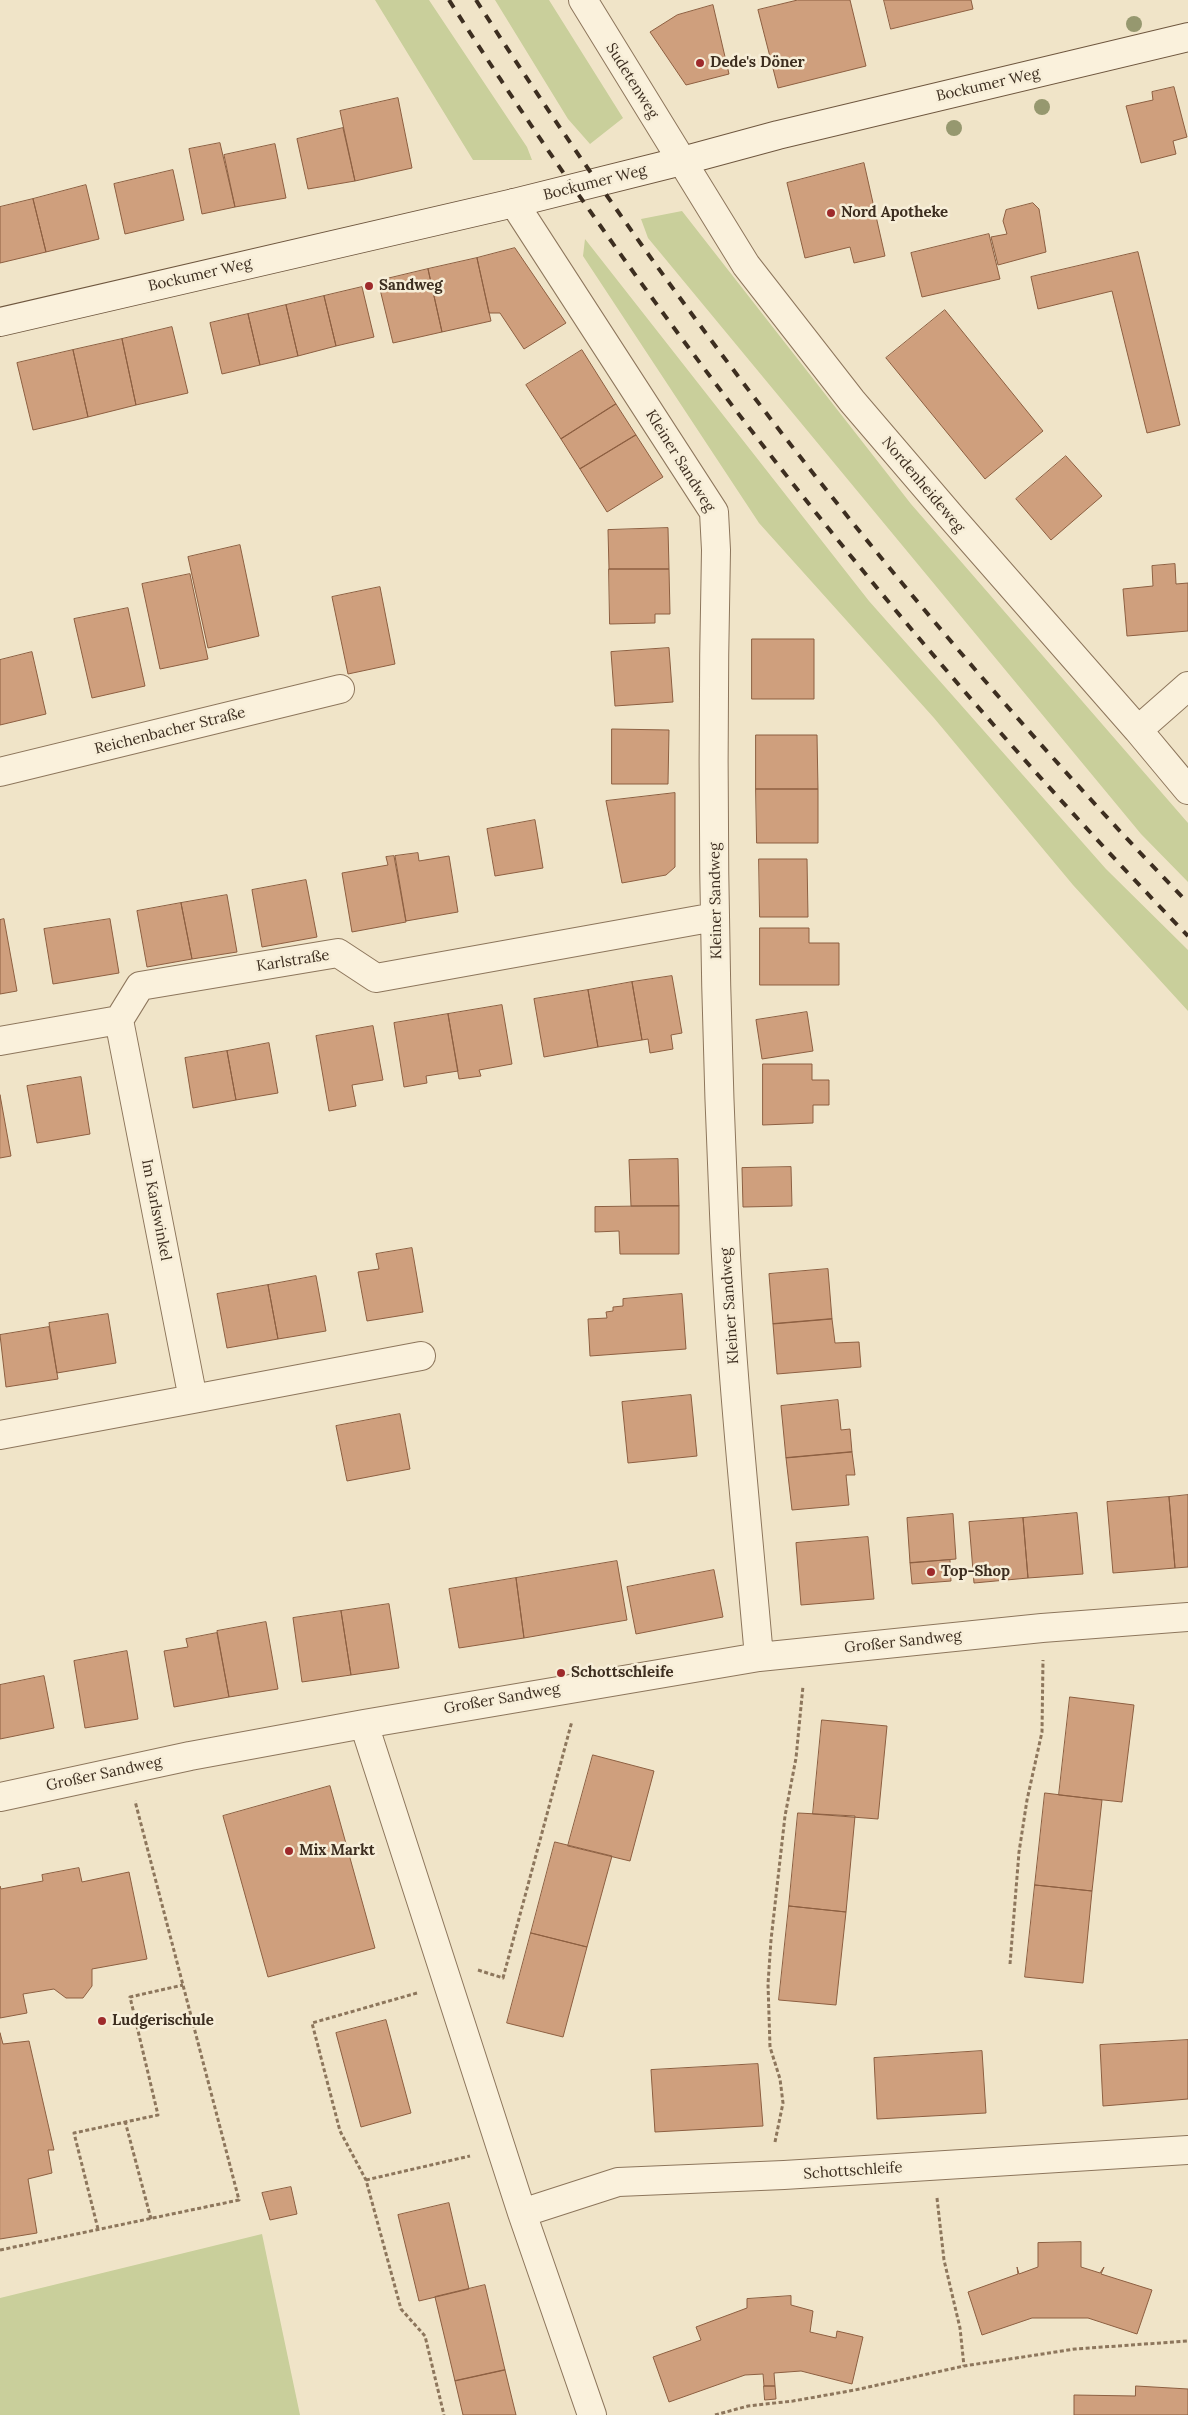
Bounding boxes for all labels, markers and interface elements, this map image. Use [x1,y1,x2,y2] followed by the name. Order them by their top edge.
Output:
[602,40,662,122] street label: Sudetenweg
[710,54,805,72] place label: Dede's Döner
[694,57,706,69] marker: Dede's Döner
[934,64,1042,106] street label: Bockumer Weg
[541,161,649,205] street label: Bockumer Weg
[841,204,948,222] place label: Nord Apotheke
[825,207,837,219] marker: Nord Apotheke
[146,254,254,296] street label: Bockumer Weg
[379,277,443,295] place label: Sandweg
[363,280,375,292] marker: Sandweg
[641,407,719,515] street label: Kleiner Sandweg
[878,434,968,536] street label: Nordenheideweg
[93,704,247,758] street label: Reichenbacher Straße
[706,842,726,960] street label: Kleiner Sandweg
[255,946,331,976] street label: Karlstraße
[137,1158,175,1262] street label: Im Karlswinkel
[717,1247,743,1365] street label: Kleiner Sandweg
[941,1563,1010,1581] place label: Top-Shop
[925,1566,937,1578] marker: Top-Shop
[843,1627,963,1657] street label: Großer Sandweg
[571,1664,673,1682] place label: Schottschleife
[555,1667,567,1679] marker: Schottschleife
[442,1680,562,1718] street label: Großer Sandweg
[45,1753,163,1795] street label: Großer Sandweg
[299,1842,375,1860] place label: Mix Markt
[283,1845,295,1857] marker: Mix Markt
[112,2012,214,2030] place label: Ludgerischule
[96,2015,108,2027] marker: Ludgerischule
[803,2159,903,2183] street label: Schottschleife

